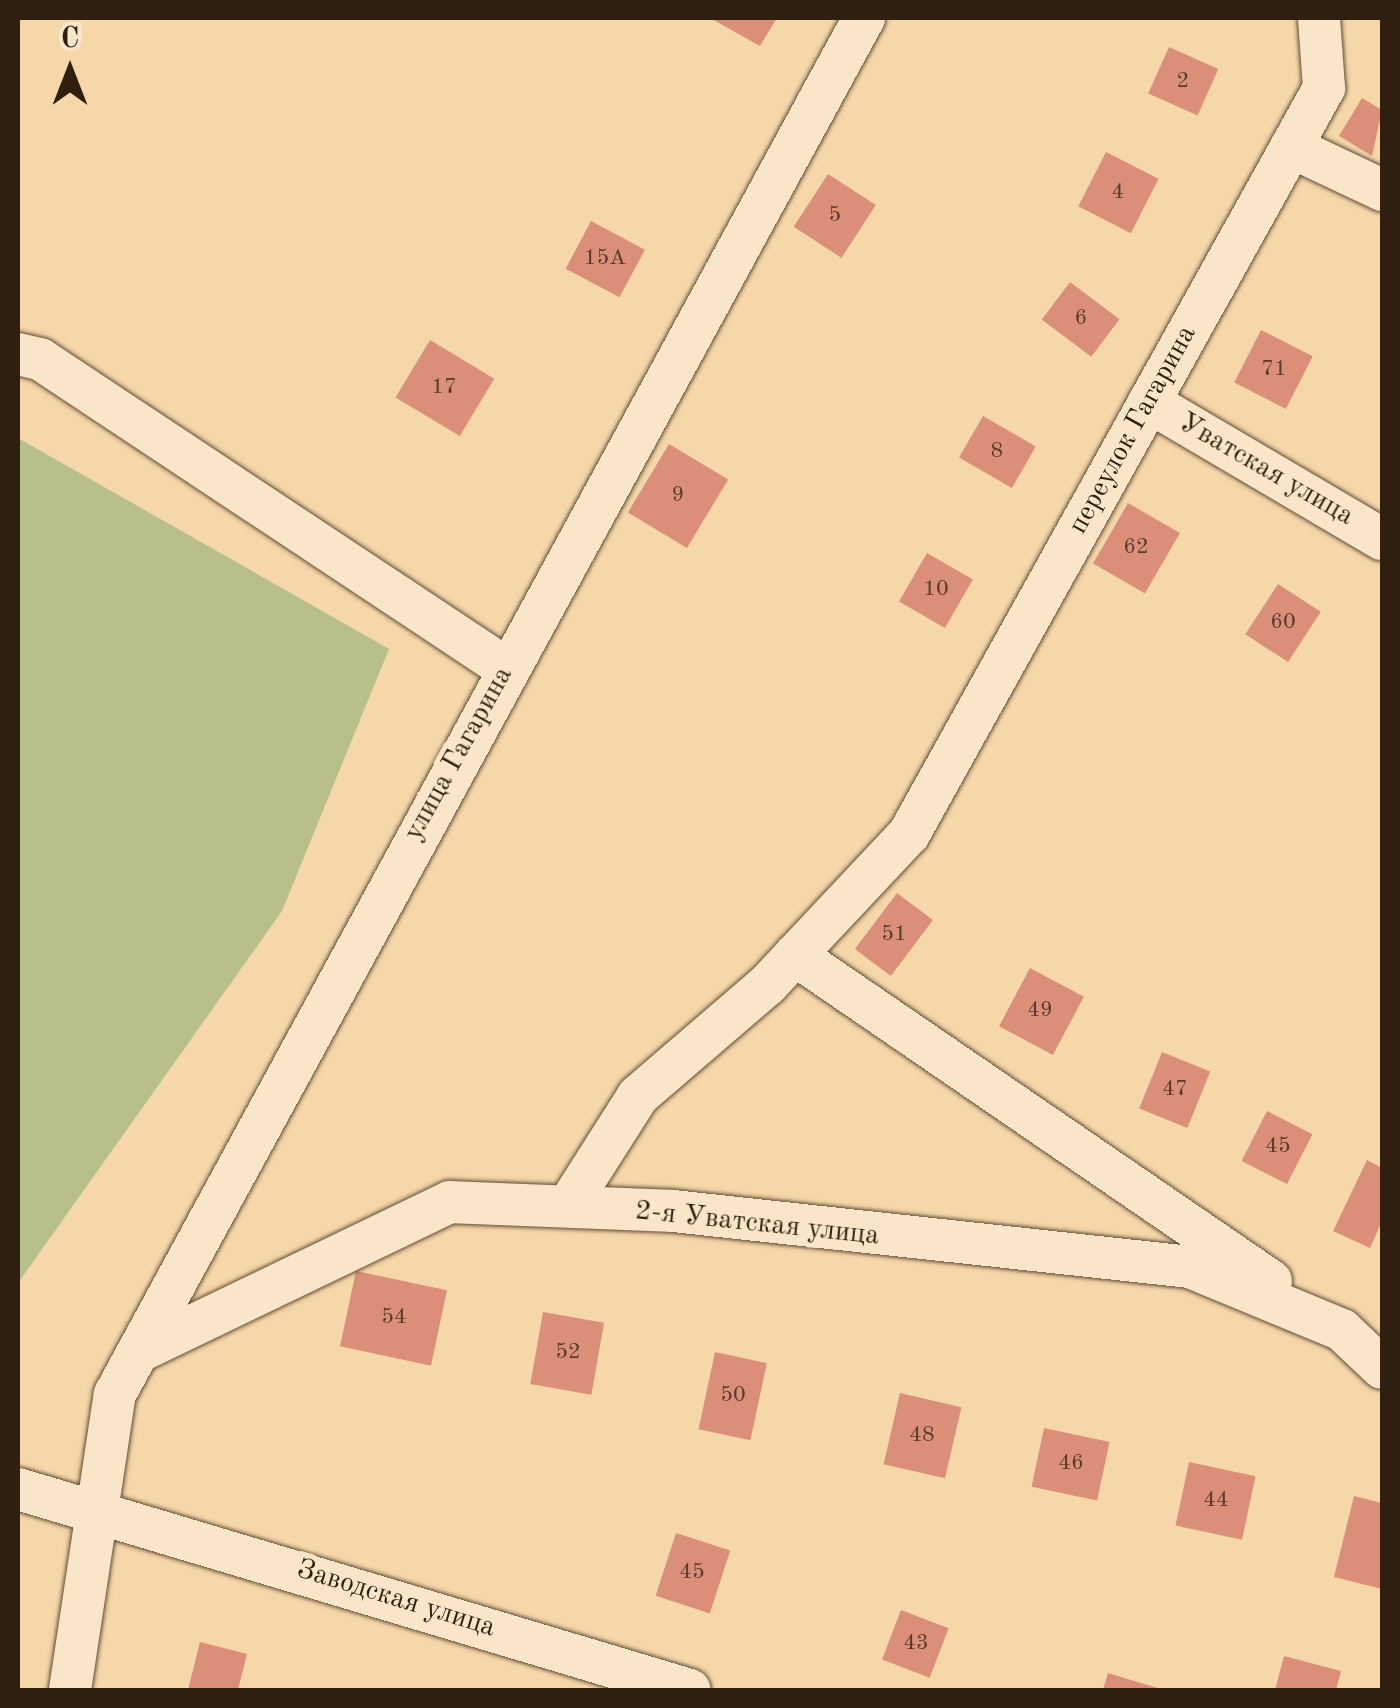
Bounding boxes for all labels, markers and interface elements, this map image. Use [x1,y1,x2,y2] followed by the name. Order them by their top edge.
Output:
[20,20,120,120] north arrow
[61,26,79,54] text: С
[1177,69,1189,95] house number: 2
[1112,180,1124,206] house number: 4
[829,203,841,229] house number: 5
[584,246,626,272] house number: 15А
[1075,306,1087,332] house number: 6
[1062,320,1204,540] street label: переулок Гагарина
[1261,357,1287,383] house number: 71
[431,375,457,401] house number: 17
[1173,406,1359,534] street label: Уватская улица
[991,439,1003,465] house number: 8
[672,483,684,509] house number: 9
[1123,535,1149,561] house number: 62
[923,577,949,603] house number: 10
[1270,610,1296,636] house number: 60
[397,661,521,847] street label: улица Гагарина
[881,922,907,948] house number: 51
[1027,998,1053,1024] house number: 49
[1162,1077,1188,1103] house number: 47
[1265,1134,1291,1160] house number: 45
[633,1194,881,1254] street label: 2-я Уватская улица
[381,1305,407,1331] house number: 54
[555,1340,581,1366] house number: 52
[720,1383,746,1409] house number: 50
[909,1423,935,1449] house number: 48
[1058,1451,1084,1477] house number: 46
[1203,1488,1229,1514] house number: 44
[293,1553,499,1645] street label: Заводская улица
[679,1560,705,1586] house number: 45
[903,1631,929,1657] house number: 43

